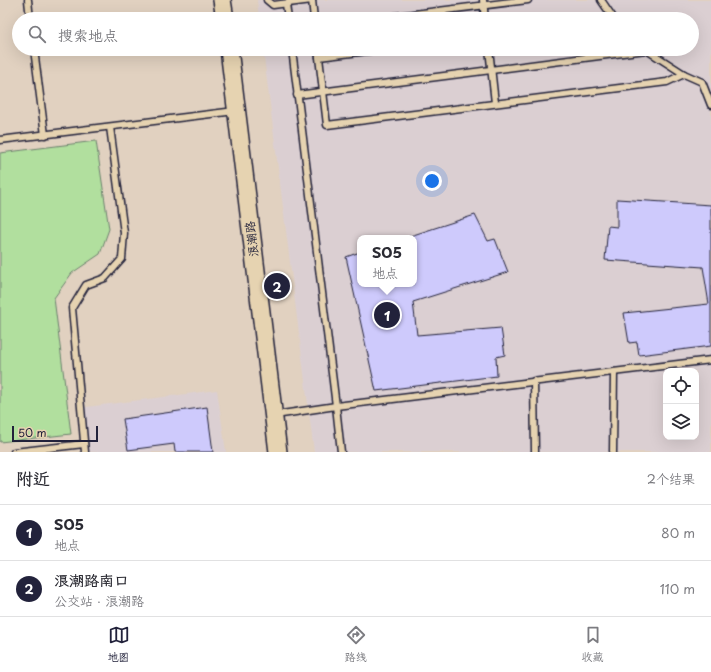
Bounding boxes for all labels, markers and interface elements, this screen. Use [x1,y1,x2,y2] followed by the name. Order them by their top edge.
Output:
[12,12,699,56] search box
[26,23,48,45] icon: search
[58,23,118,46] text: 搜索地点
[422,171,442,191] your location
[240,220,262,258] street label: 浪潮路
[357,235,417,287] popup
[372,240,402,263] text: S05
[372,263,398,282] text: 地点
[264,271,290,301] pin: 2
[374,300,400,330] pin: 1
[663,368,699,440] map controls
[663,368,699,404] button: locate
[663,404,699,440] button: layers
[12,424,98,443] scale bar
[18,424,47,441] text: 50 m
[16,465,50,491] text: 附近
[647,469,695,488] text: 2个结果
[54,512,84,535] text: S05
[26,523,32,542] text: 1
[661,523,695,542] text: 80 m
[54,535,80,554] text: 地点
[54,568,129,591] text: 浪潮路南口
[24,579,34,598] text: 2
[660,579,695,598] text: 110 m
[54,591,144,610] text: 公交站 · 浪潮路
[108,624,130,665] tab: 地图
[345,624,367,665] tab: 路线
[582,624,604,665] tab: 收藏

